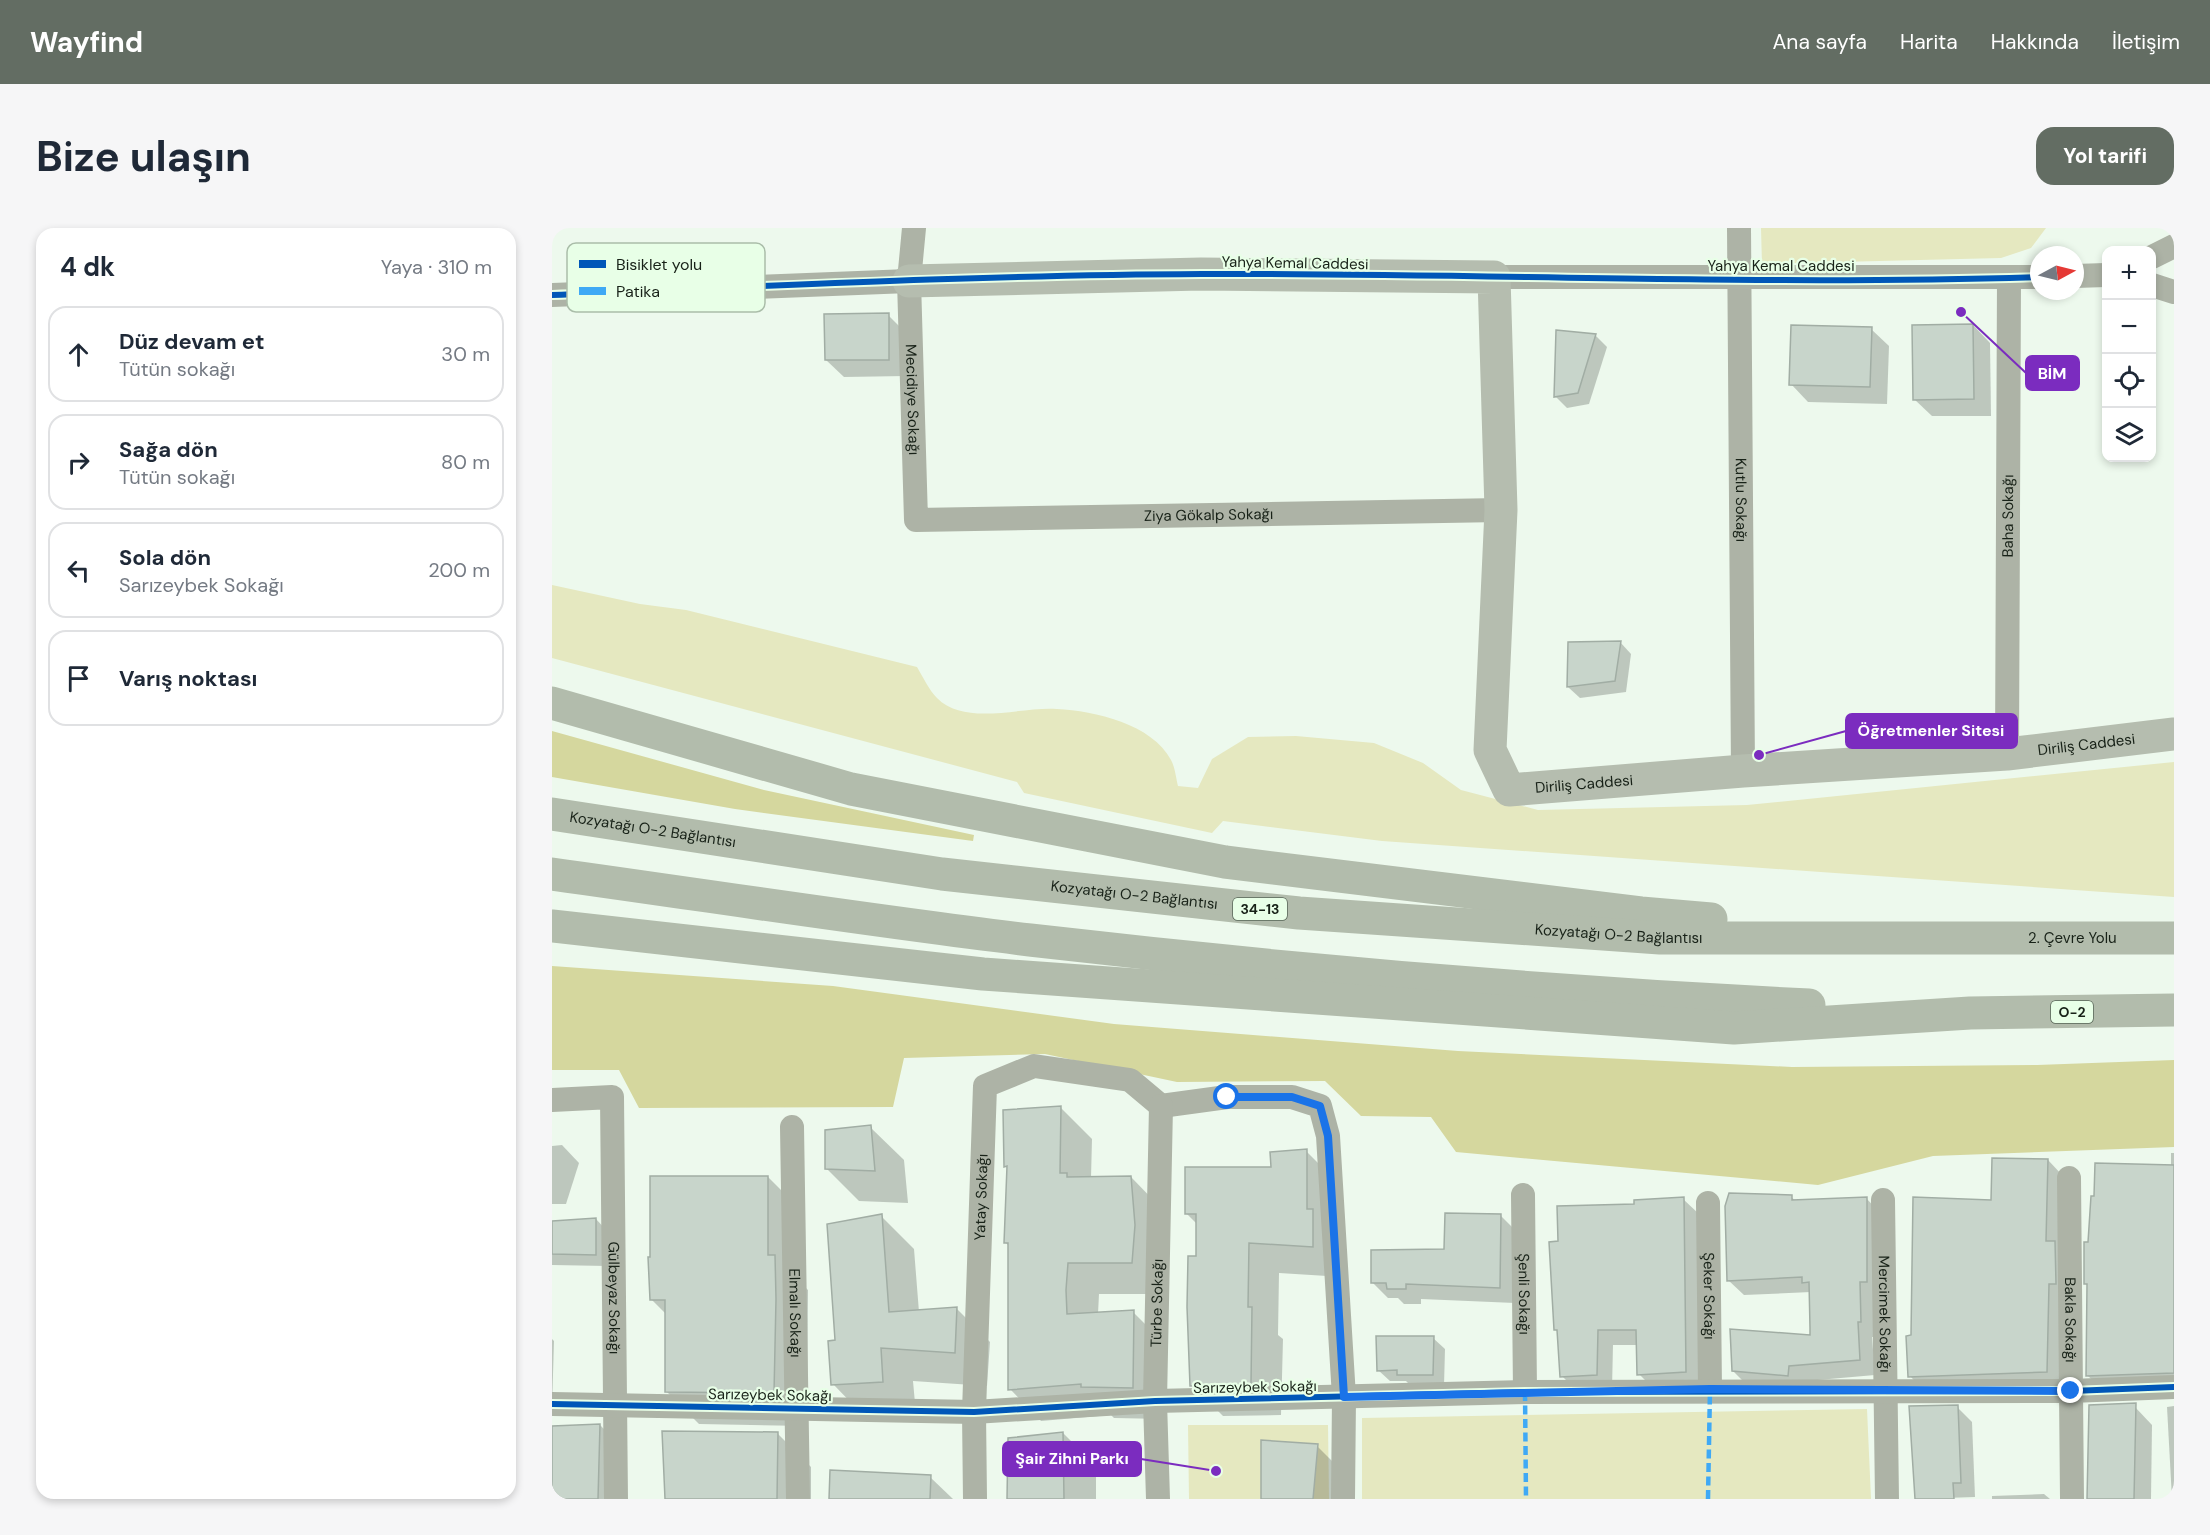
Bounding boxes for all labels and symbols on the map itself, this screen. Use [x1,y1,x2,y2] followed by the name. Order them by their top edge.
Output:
[567,243,765,312] legend
[2030,246,2084,300] north arrow
[1221,252,1369,274] street label: Yahya Kemal Caddesi
[616,254,702,275] text: Bisiklet yolu
[1708,256,1854,276] street label: Yahya Kemal Caddesi
[616,281,660,302] text: Patika
[901,344,924,456] street label: Mecidiye Sokağı
[2026,356,2079,390] callout: BİM
[2038,363,2066,384] text: BİM
[1731,458,1751,542] street label: Kutlu Sokağı
[1998,474,2018,558] street label: Baha Sokağı
[1144,504,1273,526] street label: Ziya Gökalp Sokağı
[1846,714,2017,748] callout: Öğretmenler Sitesi
[1858,720,2004,741] text: Öğretmenler Sitesi
[2037,729,2136,760] street label: Diriliş Caddesi
[1534,770,1634,798] street label: Diriliş Caddesi
[568,807,737,852] street label: Kozyatağı O-2 Bağlantısı
[1050,876,1219,914] street label: Kozyatağı O-2 Bağlantısı
[1233,898,1287,920] road number: 34-13
[1534,919,1702,948] street label: Kozyatağı O-2 Bağlantısı
[2028,928,2117,948] street label: 2. Çevre Yolu
[2051,1001,2093,1023] road number: O-2
[1213,1083,1239,1109] route start
[970,1153,993,1241] street label: Yatay Sokağı
[603,1241,625,1354] street label: Gülbeyaz Sokağı
[1699,1252,1719,1340] street label: Şeker Sokağı
[1514,1253,1534,1335] street label: Şenli Sokağı
[1874,1255,1895,1373] street label: Mercimek Sokağı
[1146,1258,1168,1348] street label: Türbe Sokağı
[784,1268,806,1358] street label: Elmalı Sokağı
[2060,1277,2081,1363] street label: Bakla Sokağı
[1193,1376,1317,1398] street label: Sarızeybek Sokağı
[2057,1377,2083,1403] route end
[708,1384,832,1406] street label: Sarızeybek Sokağı
[1003,1442,1141,1476] callout: Şair Zihni Parkı
[1015,1448,1129,1469] text: Şair Zihni Parkı

